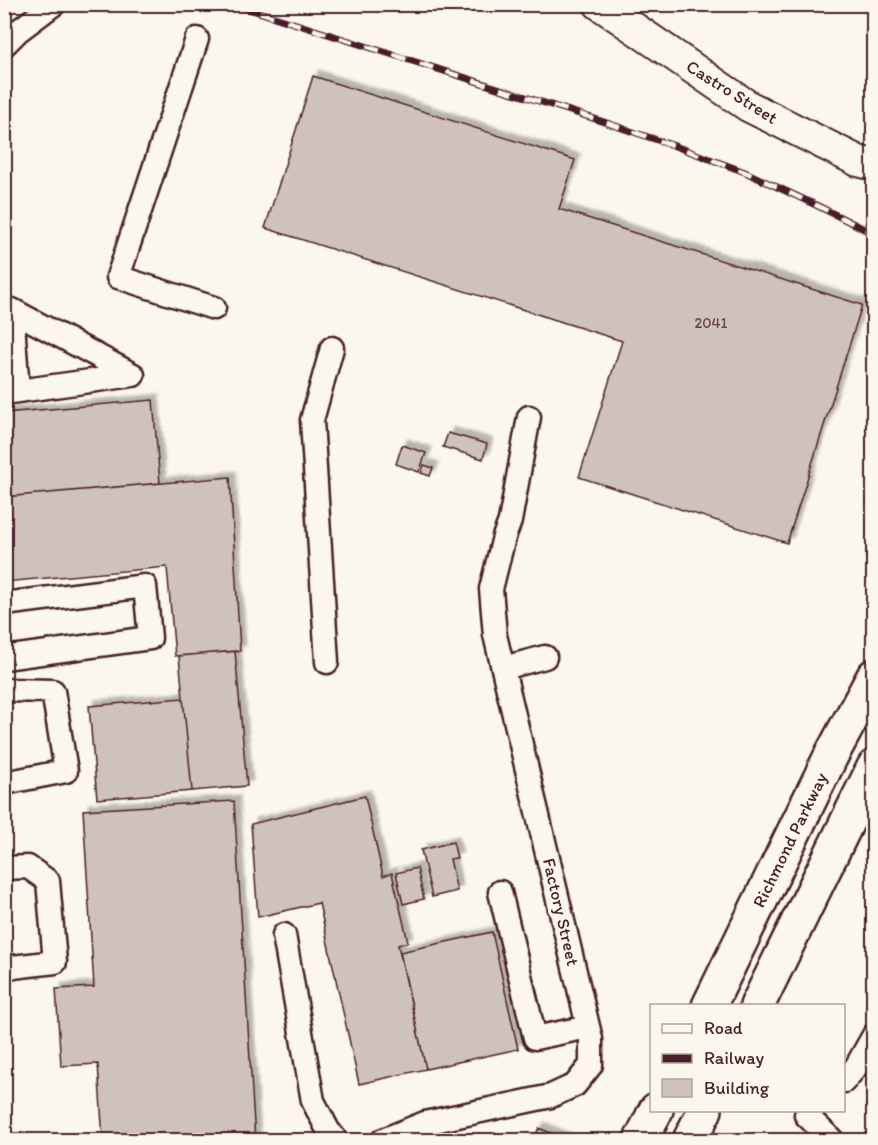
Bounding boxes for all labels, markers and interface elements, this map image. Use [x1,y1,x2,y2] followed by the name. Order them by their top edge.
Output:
[682,55,782,129] street label: Castro Street
[694,314,728,332] house number: 2041
[748,768,832,911] street label: Richmond Parkway
[538,856,584,968] street label: Factory Street
[650,1004,845,1112] legend
[704,1017,743,1039] text: Road
[704,1047,765,1069] text: Railway
[704,1077,770,1099] text: Building

